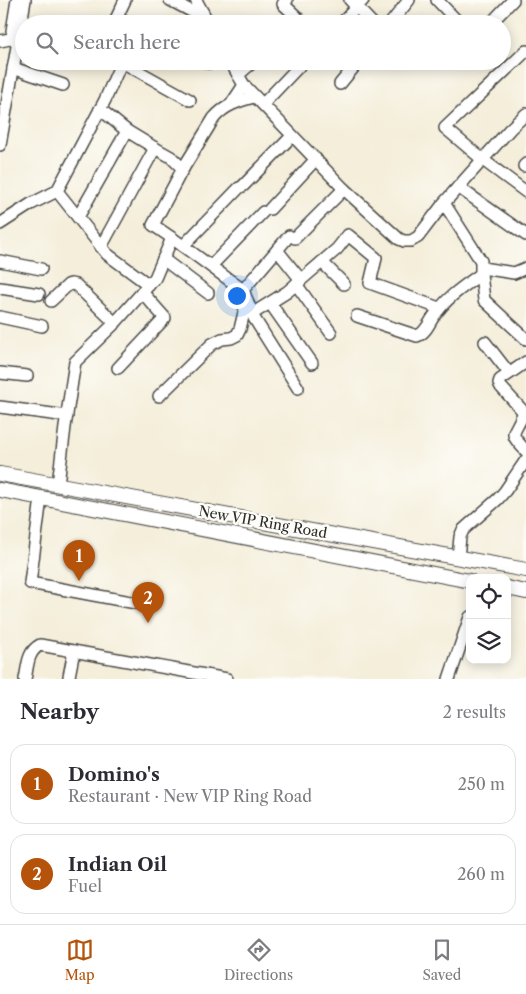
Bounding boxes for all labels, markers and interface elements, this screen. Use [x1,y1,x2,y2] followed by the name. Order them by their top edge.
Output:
[15,15,511,70] search box
[33,29,61,57] icon: search
[73,31,181,54] text: Search here
[224,283,250,309] your location
[197,502,329,542] street label: New VIP Ring Road
[63,540,95,581] pin: 1
[466,574,511,664] map controls
[466,574,511,619] button: locate
[132,582,164,623] pin: 2
[466,619,511,664] button: layers
[20,699,99,724] text: Nearby
[443,702,506,722] text: 2 results
[68,763,160,786] text: Domino's
[33,774,41,794] text: 1
[458,774,505,794] text: 250 m
[68,786,312,806] text: Restaurant · New VIP Ring Road
[68,853,167,876] text: Indian Oil
[32,864,42,884] text: 2
[457,864,505,884] text: 260 m
[68,876,102,896] text: Fuel
[65,936,95,984] tab: Map
[224,936,293,984] tab: Directions
[422,936,461,984] tab: Saved

